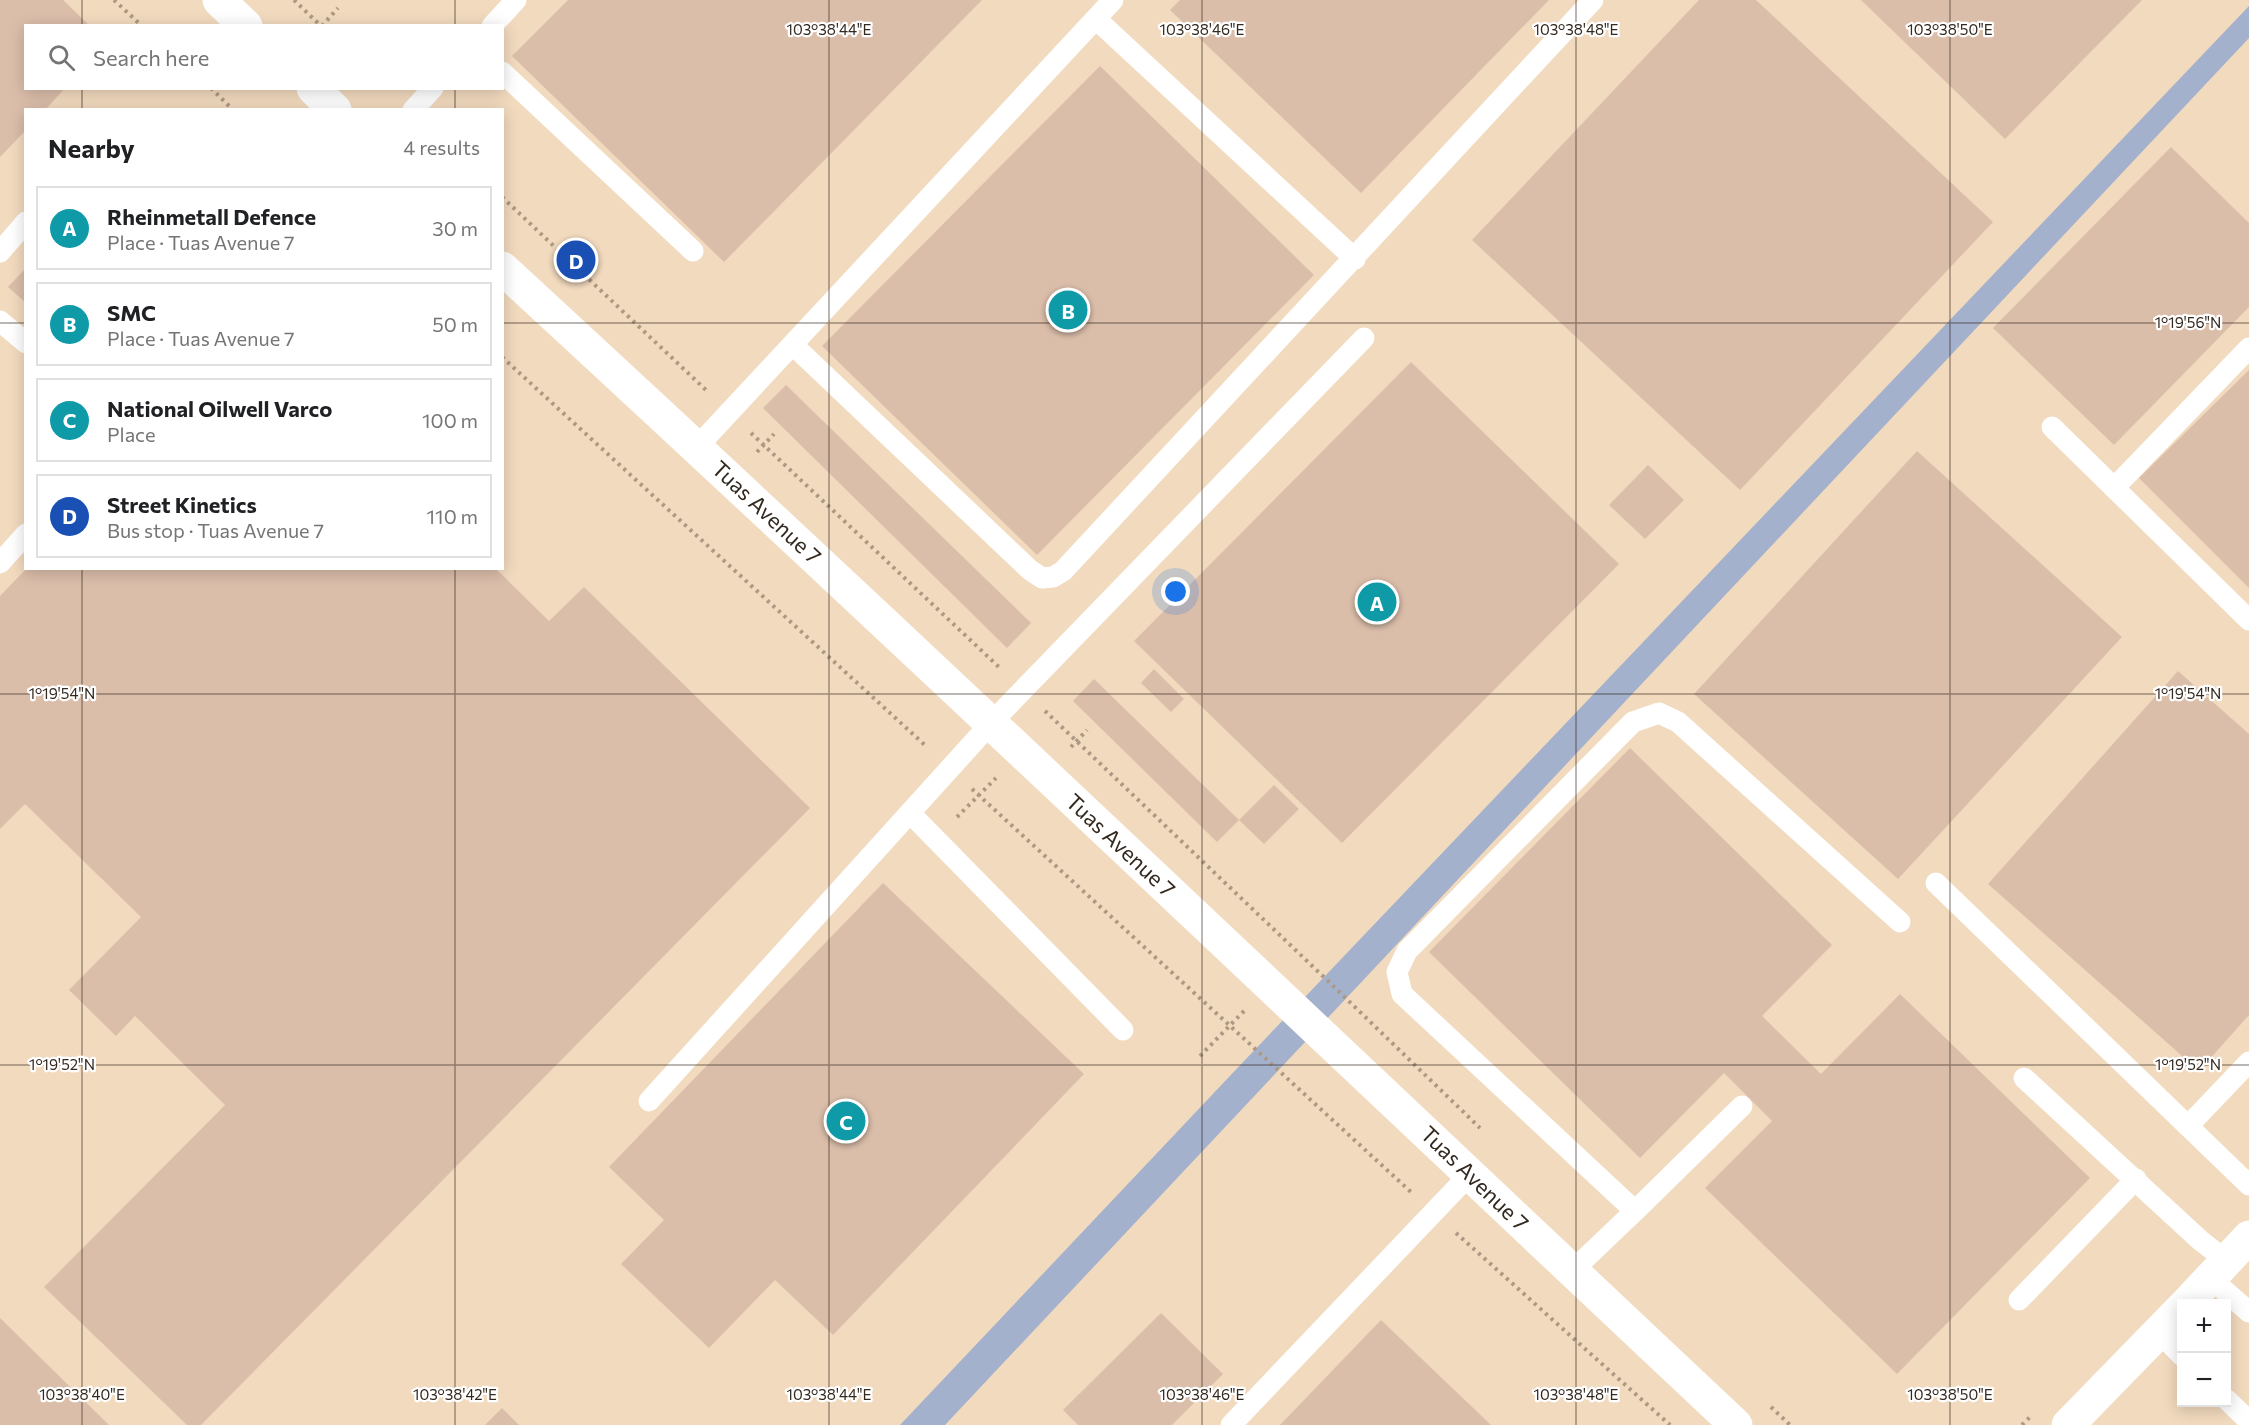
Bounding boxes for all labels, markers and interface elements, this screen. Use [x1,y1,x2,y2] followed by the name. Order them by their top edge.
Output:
[787,20,872,38] text: 103°38'44"E
[1159,20,1245,38] text: 103°38'46"E
[1533,20,1619,38] text: 103°38'48"E
[1907,20,1993,38] text: 103°38'50"E
[24,24,504,90] search box
[45,41,78,74] icon: search
[93,44,209,71] text: Search here
[48,132,135,163] text: Nearby
[403,135,480,159] text: 4 results
[107,203,316,230] text: Rheinmetall Defence
[62,216,77,240] text: A
[432,216,478,240] text: 30 m
[107,230,295,254] text: Place · Tuas Avenue 7
[556,238,596,282] pin: D
[1048,288,1088,332] pin: B
[107,299,156,326] text: SMC
[63,312,76,336] text: B
[432,312,478,336] text: 50 m
[2155,313,2221,331] text: 1°19'56"N
[107,326,295,350] text: Place · Tuas Avenue 7
[107,395,332,422] text: National Oilwell Varco
[63,408,76,432] text: C
[422,408,478,432] text: 100 m
[107,422,156,446] text: Place
[707,455,827,569] street label: Tuas Avenue 7
[107,491,257,518] text: Street Kinetics
[62,504,77,528] text: D
[427,504,478,528] text: 110 m
[107,518,324,542] text: Bus stop · Tuas Avenue 7
[1161,577,1190,606] your location
[1358,580,1396,624] pin: A
[29,684,95,702] text: 1°19'54"N
[2155,684,2221,702] text: 1°19'54"N
[1061,788,1181,902] street label: Tuas Avenue 7
[29,1055,95,1073] text: 1°19'52"N
[2155,1055,2221,1073] text: 1°19'52"N
[826,1098,866,1144] pin: C
[1415,1120,1535,1236] street label: Tuas Avenue 7
[2177,1299,2231,1407] map controls
[2177,1299,2231,1353] button: +
[2177,1353,2231,1407] button: −
[39,1385,125,1403] text: 103°38'40"E
[413,1385,497,1403] text: 103°38'42"E
[787,1385,872,1403] text: 103°38'44"E
[1159,1385,1245,1403] text: 103°38'46"E
[1533,1385,1619,1403] text: 103°38'48"E
[1907,1385,1993,1403] text: 103°38'50"E

